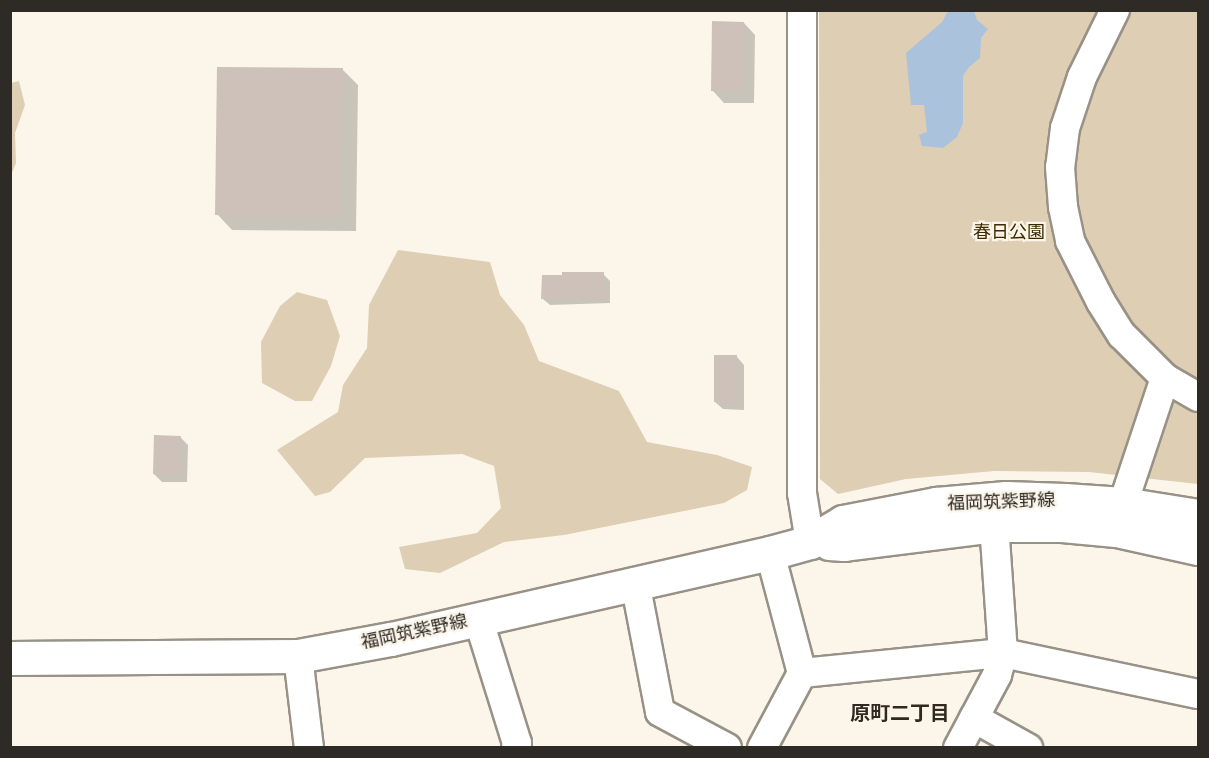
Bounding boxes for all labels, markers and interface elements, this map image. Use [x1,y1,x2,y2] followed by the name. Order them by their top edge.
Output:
[973,221,1045,243] park label: 春日公園
[947,489,1055,515] street label: 福岡筑紫野線
[359,610,469,654] street label: 福岡筑紫野線
[850,700,950,724] district label: 原町二丁目

